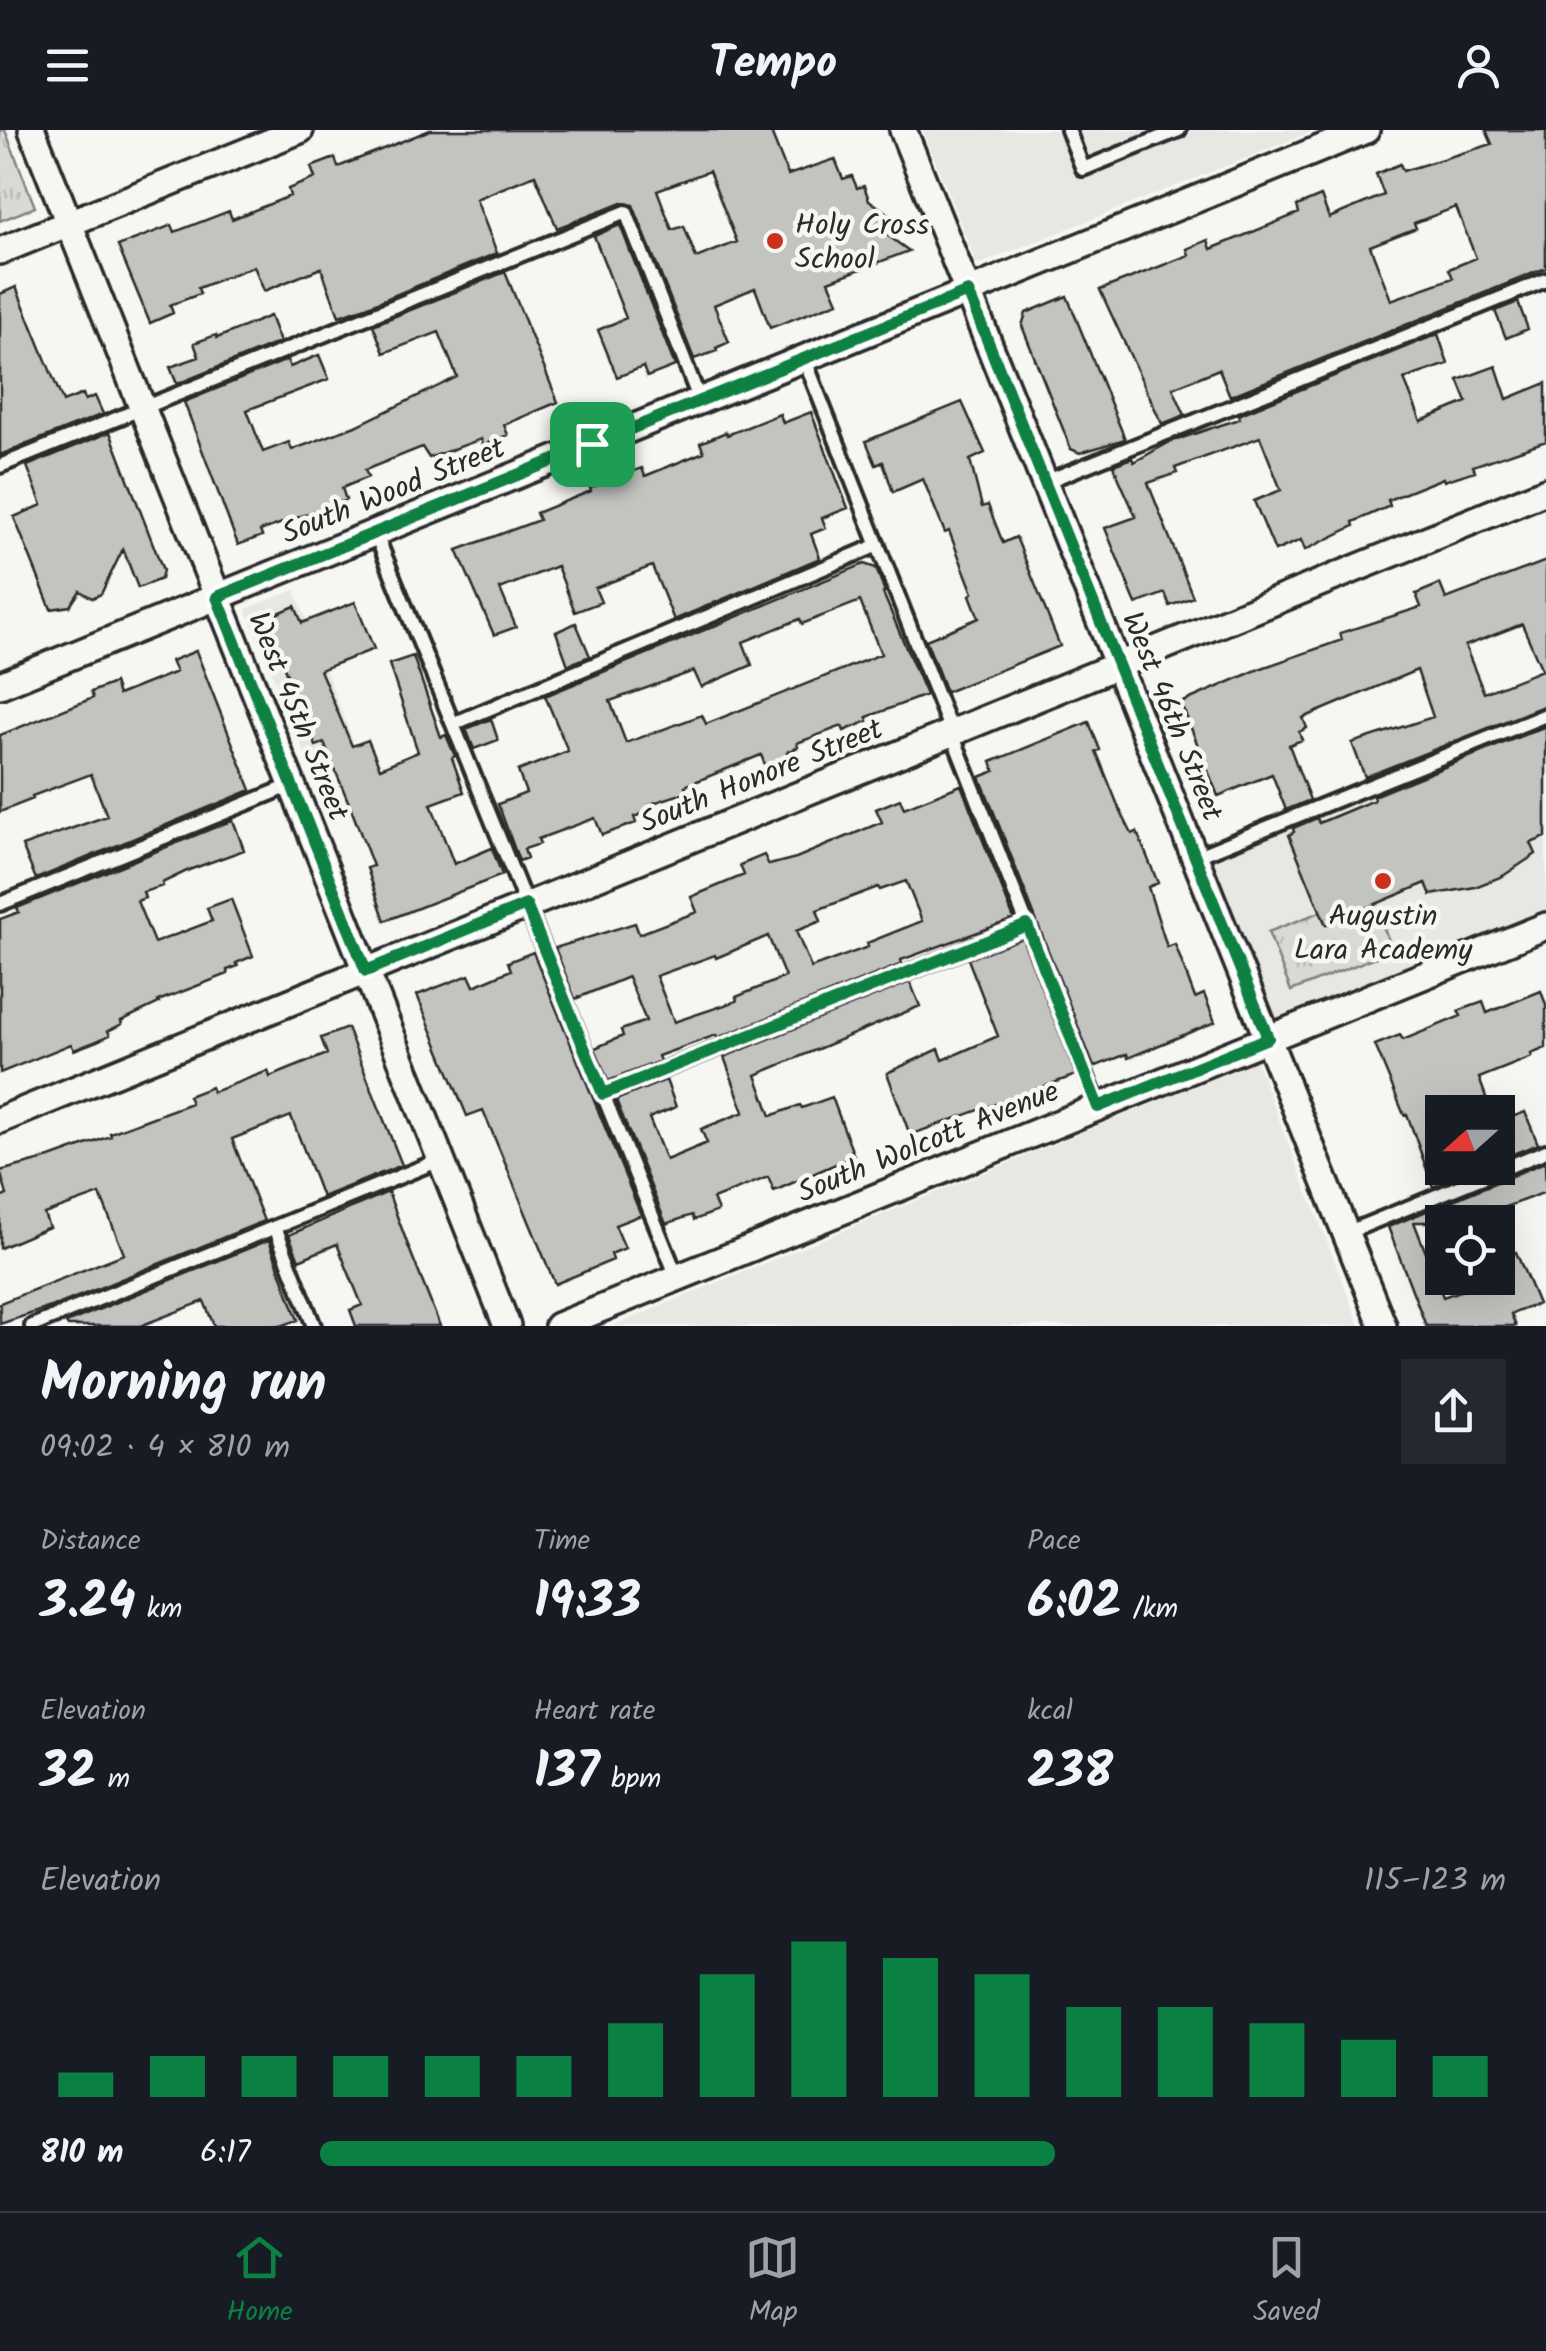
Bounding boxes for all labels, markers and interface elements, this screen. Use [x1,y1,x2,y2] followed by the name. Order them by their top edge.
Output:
[709,29,837,101] text: Tempo
[40,38,95,93] icon: menu
[1451,38,1506,93] icon: person
[795,202,929,284] place label: Holy Cross School
[764,230,786,252] marker: Holy Cross School
[550,402,635,487] pin
[565,417,620,472] icon: arrive
[275,425,513,559] street label: South Wood Street
[233,605,361,829] street label: West 45th Street
[1107,605,1235,829] street label: West 46th Street
[633,706,891,848] street label: South Honore Street
[1372,870,1394,892] marker: Augustin Lara Academy
[1294,893,1473,975] place label: Augustin Lara Academy
[791,1068,1067,1217] street label: South Wolcott Avenue
[1425,1095,1515,1185] north arrow
[1425,1095,1515,1295] map controls
[1425,1205,1515,1295] button: locate
[40,1342,327,1429] text: Morning run
[1401,1359,1506,1464] button: share
[40,1423,290,1474] text: 09:02 · 4 × 810 m
[40,1519,141,1564] text: Distance
[534,1519,590,1564] text: Time
[1027,1519,1081,1564] text: Pace
[40,1564,136,1644] text: 3.24
[534,1564,641,1644] text: 19:33
[1027,1564,1122,1644] text: 6:02
[136,1587,182,1632] text: km
[1122,1587,1178,1632] text: /km
[40,1689,146,1734] text: Elevation
[534,1689,655,1734] text: Heart rate
[1027,1689,1073,1734] text: kcal
[40,1734,97,1814] text: 32
[534,1734,600,1814] text: 137
[1027,1734,1113,1814] text: 238
[97,1757,130,1802] text: m
[600,1757,661,1802] text: bpm
[40,1856,161,1907] text: Elevation
[1364,1856,1506,1907] text: 115–123 m
[40,2128,124,2179] text: 810 m
[200,2128,250,2179] text: 6:17
[226,2230,293,2335] tab: Home
[745,2230,800,2335] tab: Map
[1253,2230,1320,2335] tab: Saved

